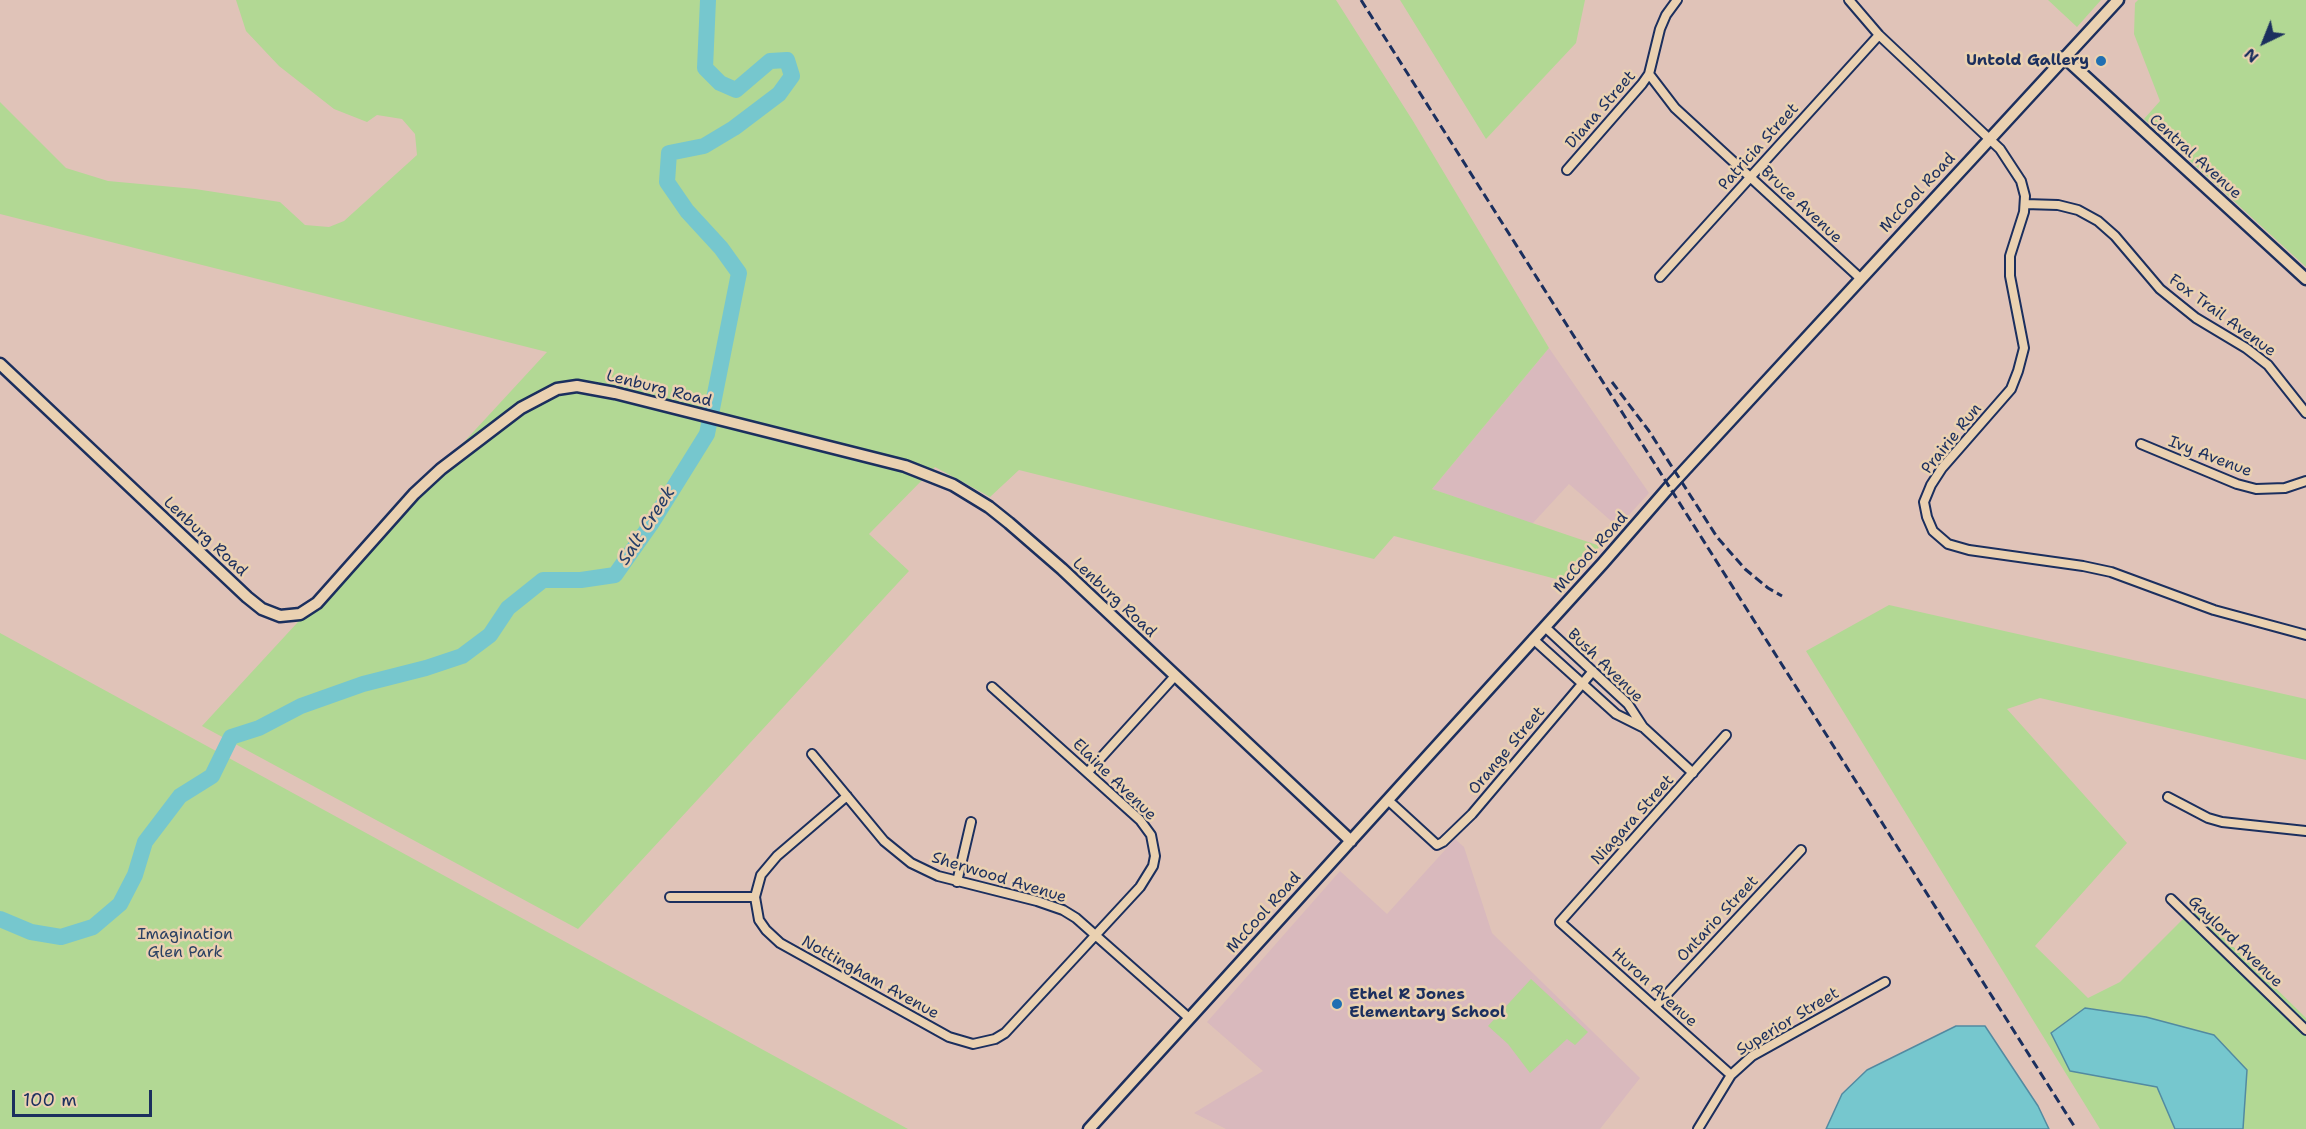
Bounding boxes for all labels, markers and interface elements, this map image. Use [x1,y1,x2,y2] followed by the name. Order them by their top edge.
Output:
[2234,12,2294,72] north arrow
[2240,44,2263,68] text: N
[1966,51,2089,71] place label: Untold Gallery
[2094,54,2108,68] marker: Untold Gallery
[1562,67,1640,153] street label: Diana Street
[1715,99,1803,195] street label: Patricia Street
[2145,110,2245,204] street label: Central Avenue
[1876,149,1960,237] street label: McCool Road
[1756,162,1846,248] street label: Bruce Avenue
[2165,271,2279,361] street label: Fox Trail Avenue
[604,367,714,411] street label: Lenburg Road
[1918,400,1986,478] street label: Prairie Run
[2166,432,2254,482] street label: Ivy Avenue
[614,483,680,569] water label: Salt Creek
[159,493,251,581] street label: Lenburg Road
[1550,509,1632,597] street label: McCool Road
[1068,554,1160,642] street label: Lenburg Road
[1563,625,1647,707] street label: Bush Avenue
[1465,703,1549,799] street label: Orange Street
[1068,735,1160,825] street label: Elaine Avenue
[1588,771,1678,869] street label: Niagara Street
[929,848,1069,908] street label: Sherwood Avenue
[1223,869,1305,957] street label: McCool Road
[1673,872,1763,966] street label: Ontario Street
[2184,892,2286,992] street label: Gaylord Avenue
[137,925,233,963] park label: Imagination Glen Park
[798,932,942,1024] street label: Nottingham Avenue
[1607,944,1701,1032] street label: Huron Avenue
[1733,984,1843,1060] street label: Superior Street
[1349,985,1505,1023] place label: Ethel R Jones Elementary School
[1330,997,1344,1011] marker: Ethel R Jones Elementary School
[15,1078,154,1116] scale bar
[23,1088,77,1112] text: 100 m

